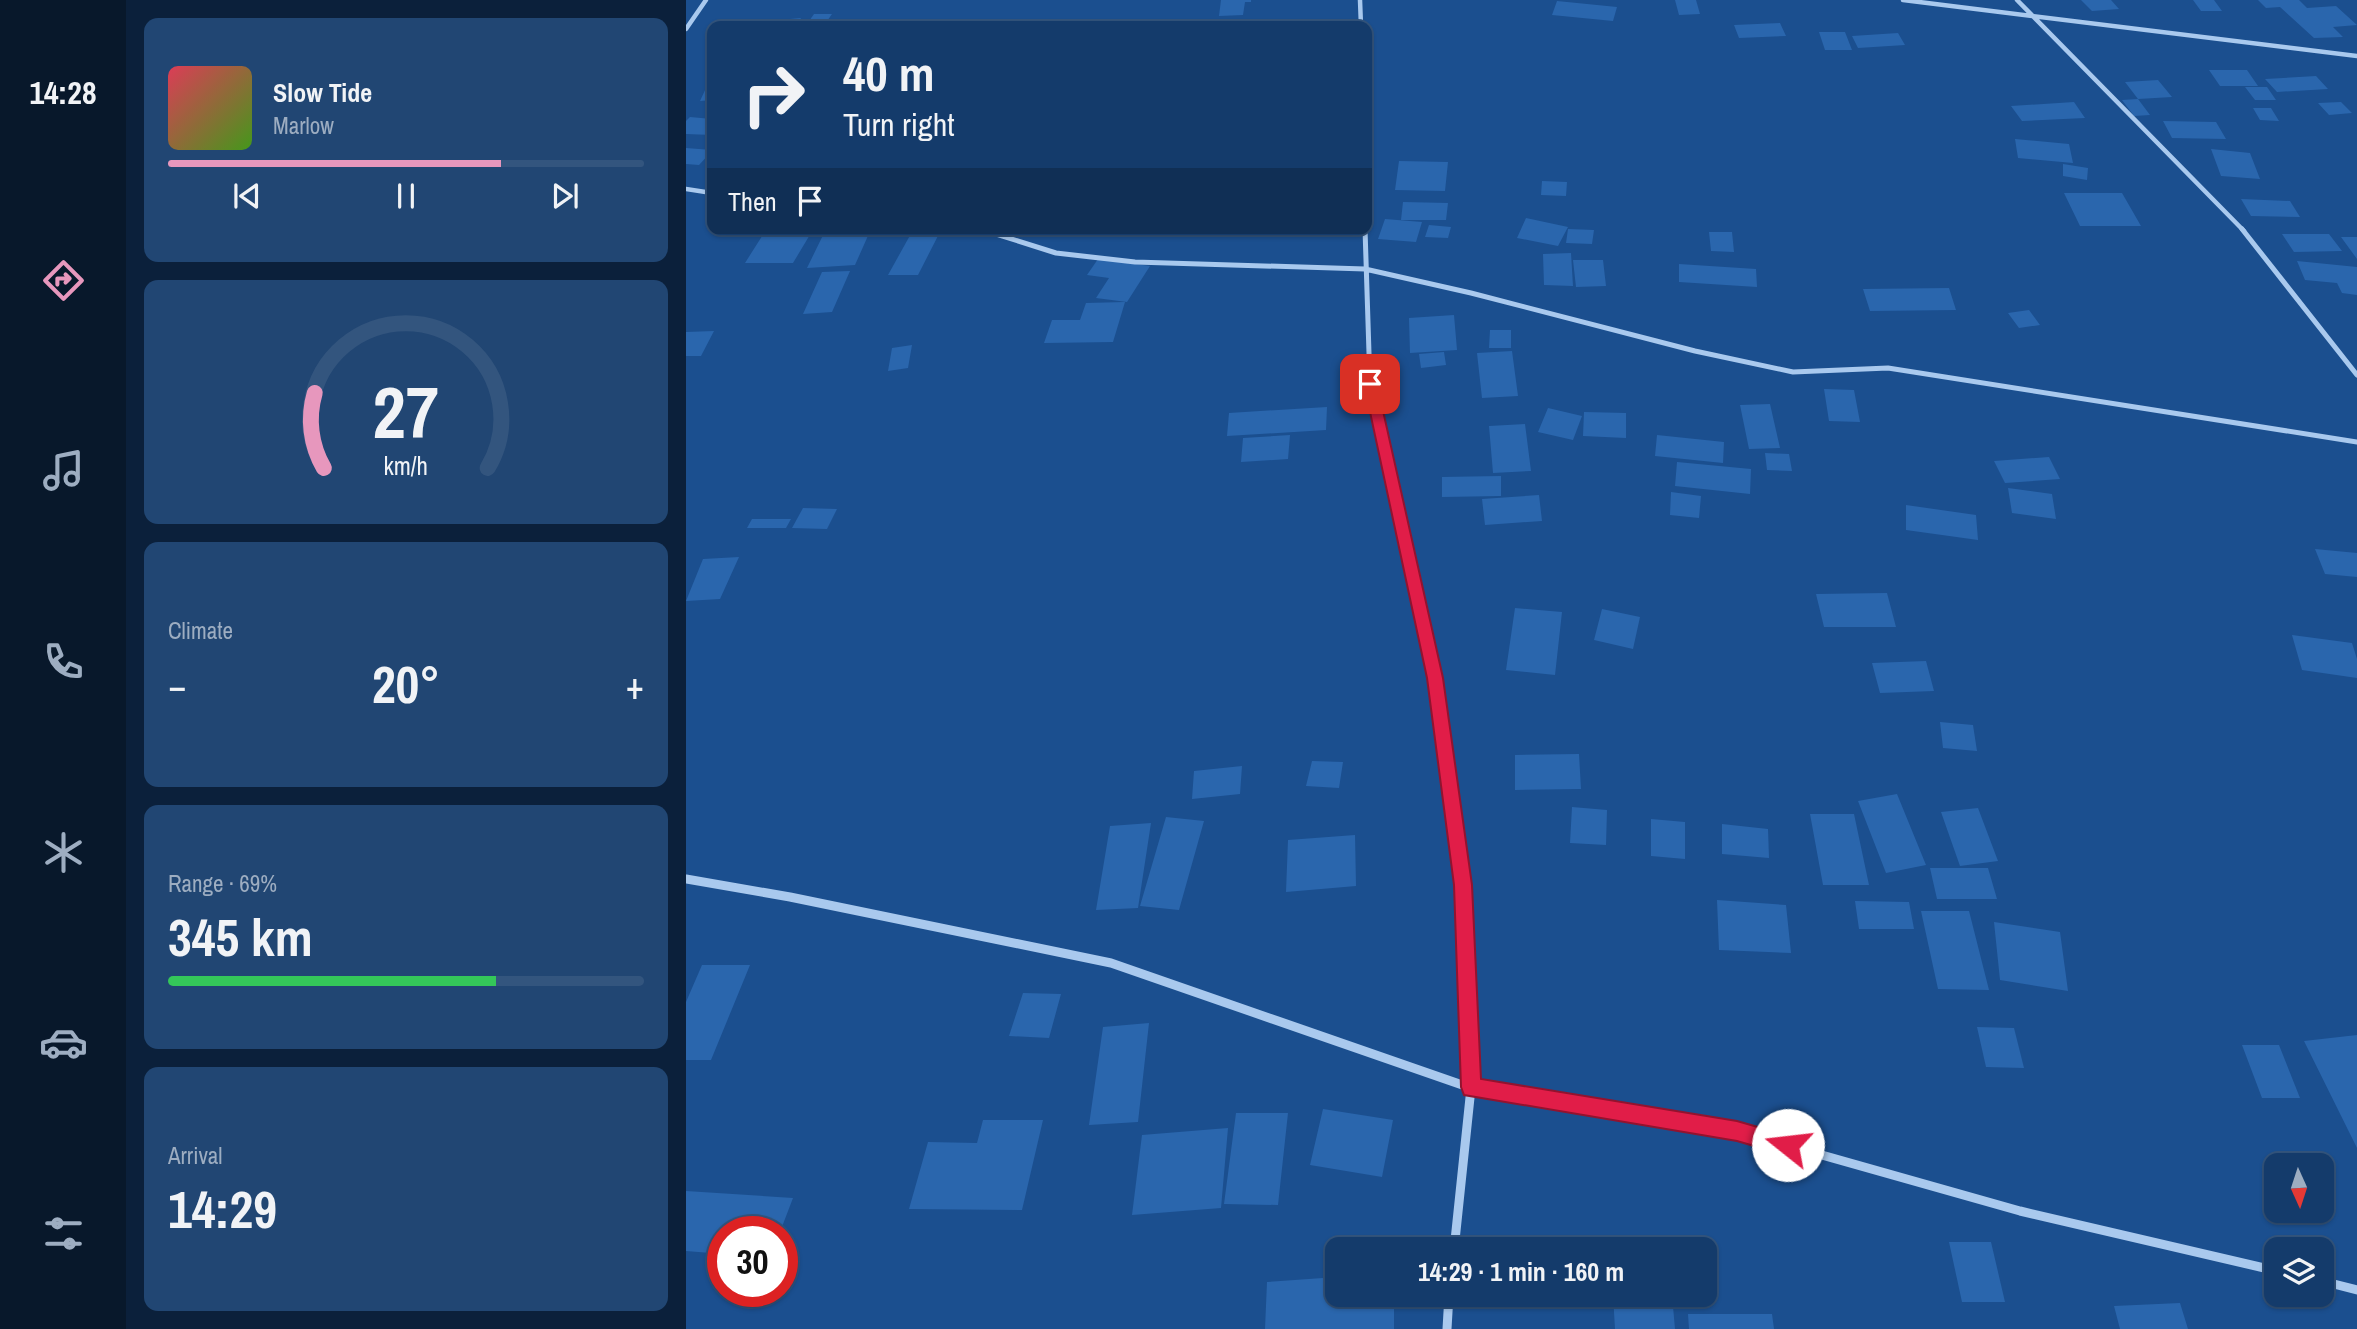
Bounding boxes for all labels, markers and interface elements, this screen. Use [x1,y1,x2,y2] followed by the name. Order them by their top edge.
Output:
[843,40,935,106] text: 40 m
[728,49,819,140] icon: right
[29,71,97,114] text: 14:28
[273,75,372,110] text: Slow Tide
[843,103,955,146] text: Turn right
[273,110,334,141] text: Marlow
[228,177,266,215] icon: previous
[387,177,425,215] icon: pause
[546,177,584,215] icon: next
[791,182,829,220] icon: arrive
[728,184,777,219] text: Then
[39,256,88,305] icon: directions
[1340,354,1400,414] pin
[373,364,439,462] text: 27
[1351,365,1389,403] icon: arrive
[39,446,88,495] icon: music
[384,449,428,483] text: km/h
[168,615,233,646] text: Climate
[39,637,88,686] icon: phone
[372,649,440,719] text: 20°
[168,660,186,711] text: −
[626,660,644,711] text: +
[39,828,88,877] icon: climate
[168,868,277,899] text: Range · 69%
[168,902,313,972] text: 345 km
[39,1018,88,1067] icon: car
[1751,1108,1825,1182] position arrow
[168,1140,223,1171] text: Arrival
[2264,1153,2334,1223] north arrow
[2264,1153,2334,1307] map controls
[168,1174,277,1244] text: 14:29
[39,1209,88,1258] icon: filters
[707,1216,798,1307] speed limit sign: 30
[2264,1237,2334,1307] button: layers
[1418,1254,1624,1289] text: 14:29 · 1 min · 160 m

